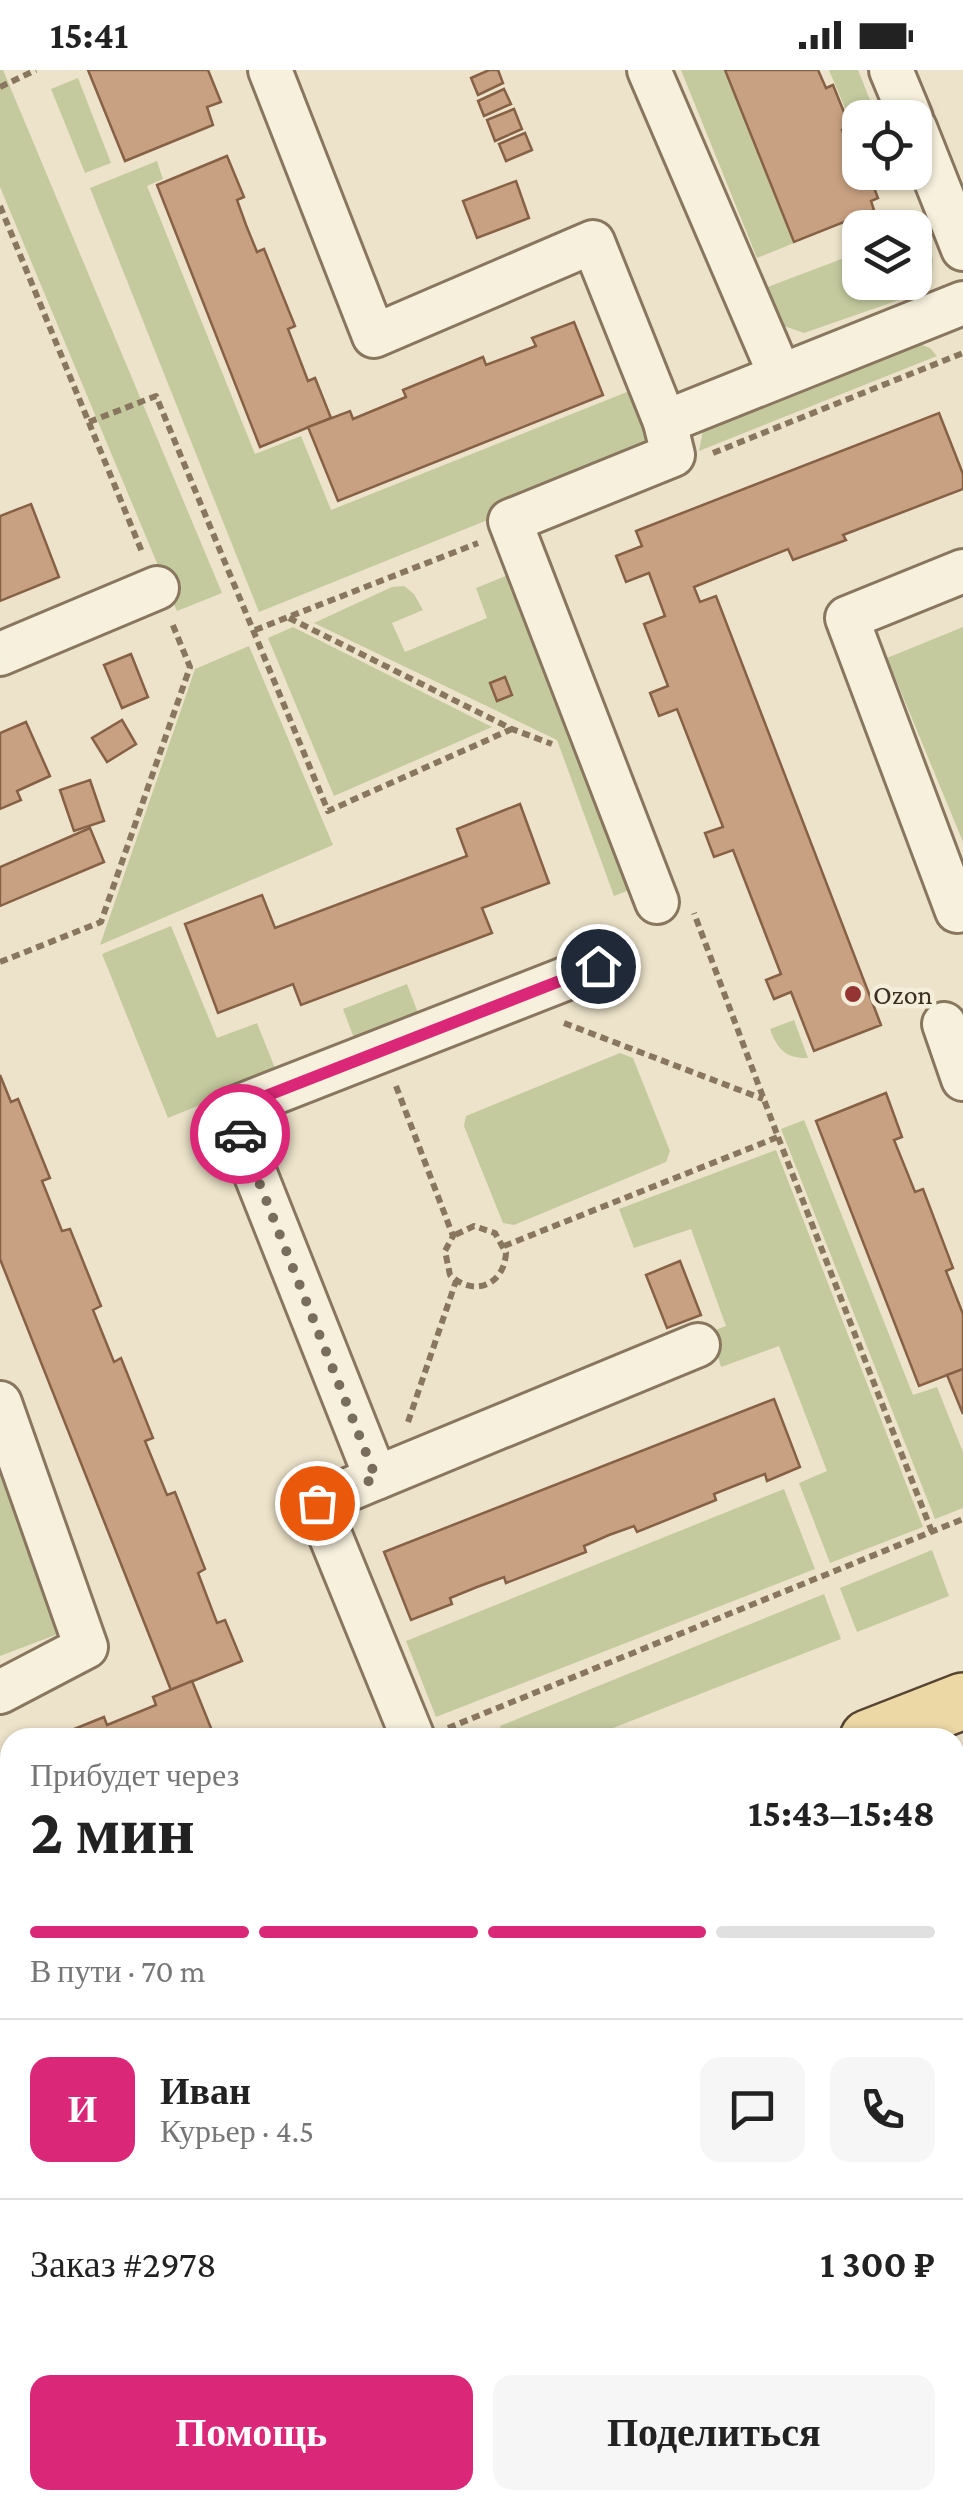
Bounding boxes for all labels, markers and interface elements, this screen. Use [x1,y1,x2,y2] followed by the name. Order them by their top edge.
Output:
[50,14,128,56] text: 15:41
[842,100,932,300] map controls
[842,100,932,190] button: locate
[842,210,932,300] button: layers
[556,924,641,1009] pin
[571,939,626,994] icon: home
[873,979,933,1010] place label: Ozon
[842,983,864,1005] marker: Ozon
[190,1084,290,1184] courier
[213,1107,268,1162] icon: car
[275,1461,360,1546] pin
[290,1476,345,1531] icon: bag
[30,1757,239,1793] text: Прибудет через
[748,1792,935,1834] text: 15:43–15:48
[30,1795,195,1867] text: 2 мин
[30,1953,205,1989] text: В пути · 70 m
[700,2057,805,2162] button: chat
[830,2057,935,2162] button: phone
[160,2070,251,2112] text: Иван
[68,2088,97,2130] text: И
[160,2113,314,2149] text: Курьер · 4.5
[30,2243,217,2285] text: Заказ #2978
[820,2243,935,2285] text: 1 300 ₽
[30,2375,473,2490] button: Помощь
[493,2375,935,2490] button: Поделиться

